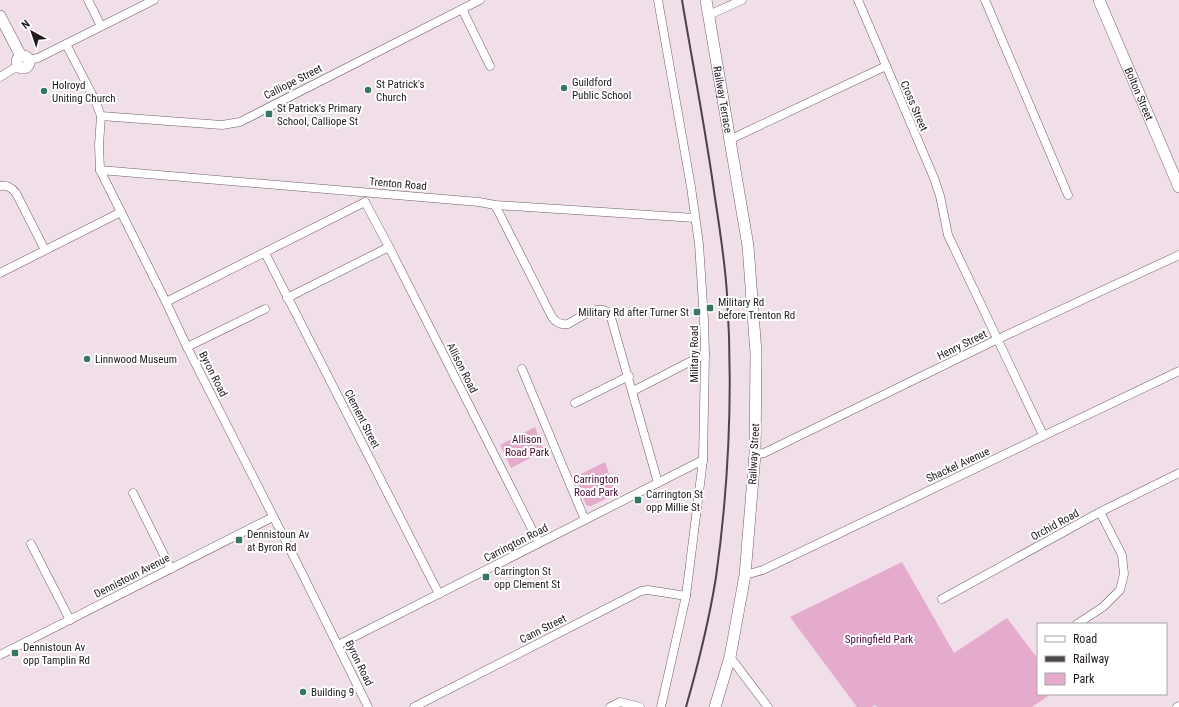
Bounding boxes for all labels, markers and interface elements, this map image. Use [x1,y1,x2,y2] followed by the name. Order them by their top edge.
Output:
[12,12,52,52] north arrow
[19,17,33,32] text: N
[262,62,324,102] street label: Calliope Street
[711,65,735,134] street label: Railway Terrace
[1122,65,1156,122] street label: Bolton Street
[572,76,631,102] place label: Guildford Public School
[376,78,424,104] place label: St Patrick's Church
[52,79,116,105] place label: Holroyd Uniting Church
[898,79,930,133] street label: Cross Street
[559,83,569,93] marker: Guildford Public School
[363,85,373,95] marker: St Patrick's Church
[39,86,49,96] marker: Holroyd Uniting Church
[277,102,362,128] place label: St Patrick's Primary School, Calliope St
[264,109,274,119] marker: St Patrick's Primary School, Calliope St
[369,175,427,193] street label: Trenton Road
[718,296,795,322] place label: Military Rd before Trenton Rd
[705,303,715,313] marker: Military Rd before Trenton Rd
[578,306,689,319] place label: Military Rd after Turner St
[692,307,702,317] marker: Military Rd after Turner St
[688,325,701,383] street label: Military Road
[935,327,989,363] street label: Henry Street
[444,341,480,395] street label: Allison Road
[196,349,230,399] street label: Byron Road
[95,353,177,366] place label: Linnwood Museum
[82,354,92,364] marker: Linnwood Museum
[342,387,382,451] street label: Clement Street
[746,423,762,485] street label: Railway Street
[505,433,549,459] park label: Allison Road Park
[924,445,992,485] street label: Shackel Avenue
[573,473,619,499] park label: Carrington Road Park
[646,488,703,514] place label: Carrington St opp Millie St
[633,495,643,505] marker: Carrington St opp Millie St
[1029,507,1081,543] street label: Orchid Road
[482,521,550,565] street label: Carrington Road
[247,528,310,554] place label: Dennistoun Av at Byron Rd
[234,535,244,545] marker: Dennistoun Av at Byron Rd
[92,551,172,601] street label: Dennistoun Avenue
[494,565,560,591] place label: Carrington St opp Clement St
[481,572,491,582] marker: Carrington St opp Clement St
[518,612,568,646] street label: Cann Street
[1037,623,1167,695] legend
[1073,632,1097,646] text: Road
[845,633,913,646] park label: Springfield Park
[342,638,376,688] street label: Byron Road
[23,641,90,667] place label: Dennistoun Av opp Tamplin Rd
[10,648,20,658] marker: Dennistoun Av opp Tamplin Rd
[1073,652,1109,666] text: Railway
[1073,672,1095,686] text: Park
[311,686,354,699] place label: Building 9
[298,687,308,697] marker: Building 9

